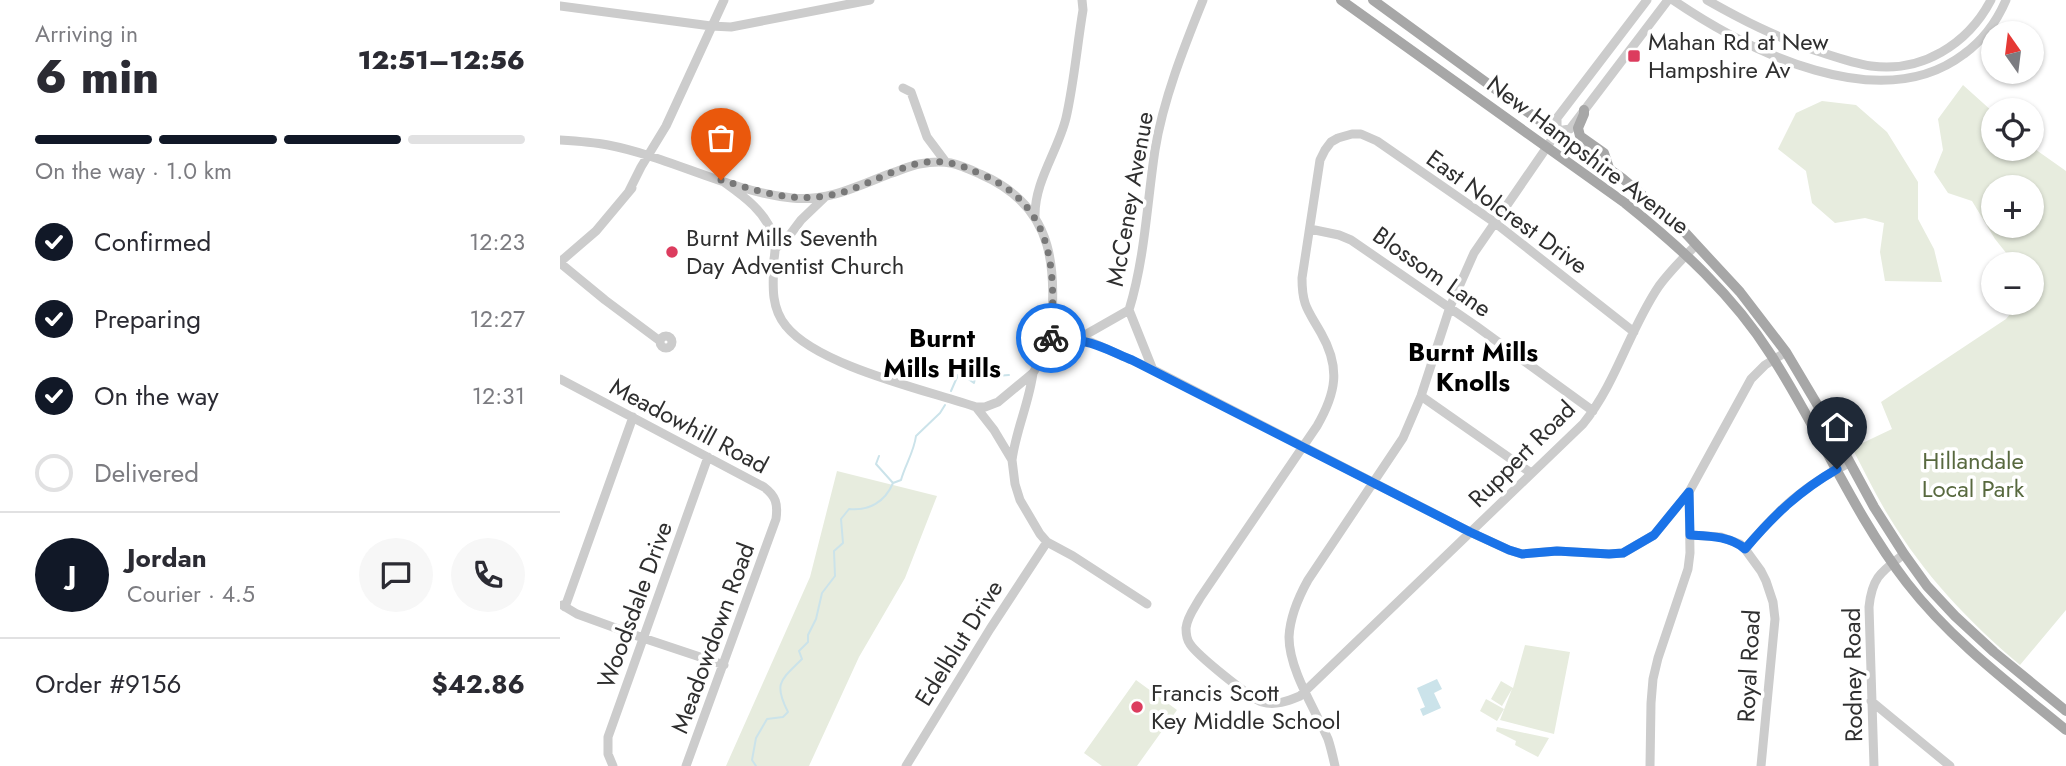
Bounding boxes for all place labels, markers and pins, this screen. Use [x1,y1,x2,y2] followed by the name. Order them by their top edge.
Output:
[1648,24,1829,87] place label: Mahan Rd at New Hampshire Av
[1626,48,1642,64] marker: Mahan Rd at New Hampshire Av
[691,108,751,180] pin
[686,220,904,283] place label: Burnt Mills Seventh Day Adventist Church
[664,244,680,260] marker: Burnt Mills Seventh Day Adventist Church
[1807,397,1867,469] pin
[1151,675,1341,738] place label: Francis Scott Key Middle School
[1129,699,1145,715] marker: Francis Scott Key Middle School

